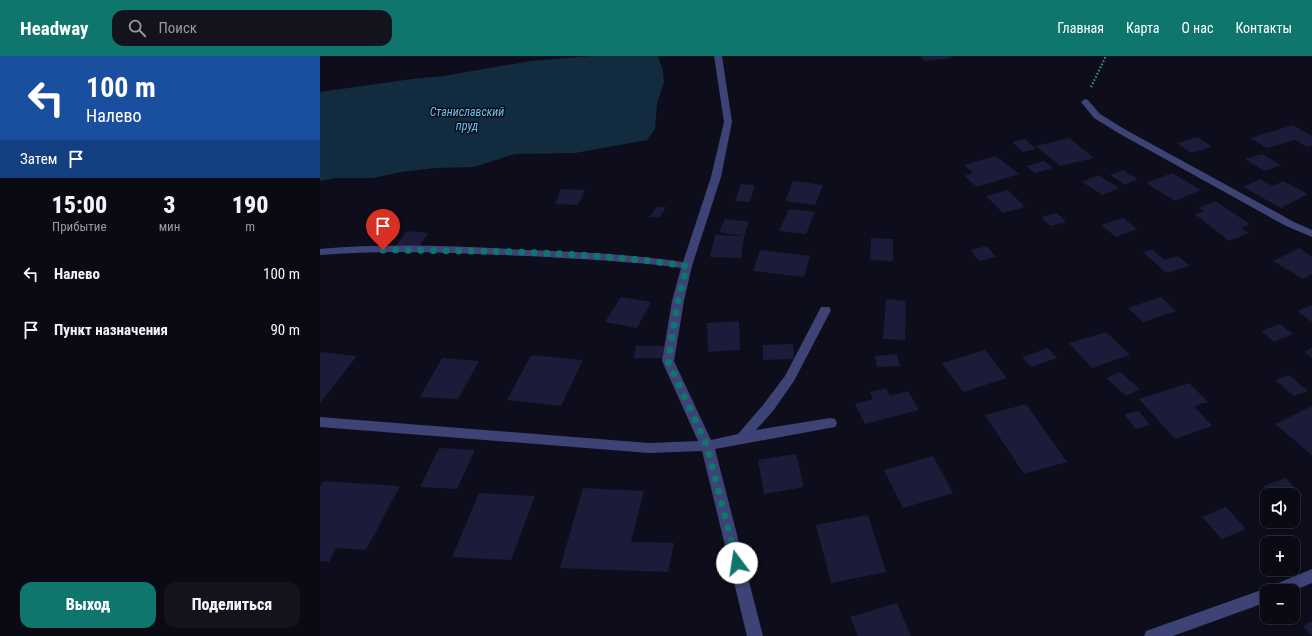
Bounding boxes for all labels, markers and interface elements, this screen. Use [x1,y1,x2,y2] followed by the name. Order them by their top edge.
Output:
[112,10,392,46] search box
[20,17,88,40] text: Headway
[126,17,148,39] icon: search
[158,19,197,37] text: Поиск
[1057,20,1104,36] text: Главная
[1126,20,1159,36] text: Карта
[1181,20,1213,36] text: О нас
[1235,20,1292,36] text: Контакты
[86,71,156,104] text: 100 m
[20,72,72,124] icon: left
[86,105,142,126] text: Налево
[430,105,504,133] water label: Станиславский пруд
[65,148,87,170] icon: arrive
[20,150,57,168] text: Затем
[52,191,107,219] text: 15:00
[163,191,176,219] text: 3
[232,191,268,219] text: 190
[366,209,400,250] pin
[372,215,394,237] icon: arrive
[52,219,107,234] text: Прибытие
[159,219,180,234] text: мин
[245,219,255,234] text: m
[20,263,42,285] icon: left
[54,265,100,283] text: Налево
[263,265,300,283] text: 100 m
[20,319,42,341] icon: arrive
[54,321,168,339] text: Пункт назначения
[270,321,300,339] text: 90 m
[1260,488,1300,624] map controls
[1260,488,1300,528] button: sound
[1260,536,1300,576] button: +
[716,542,758,584] position arrow
[20,582,156,628] button: Выход
[164,582,300,628] button: Поделиться
[1260,584,1300,624] button: −

